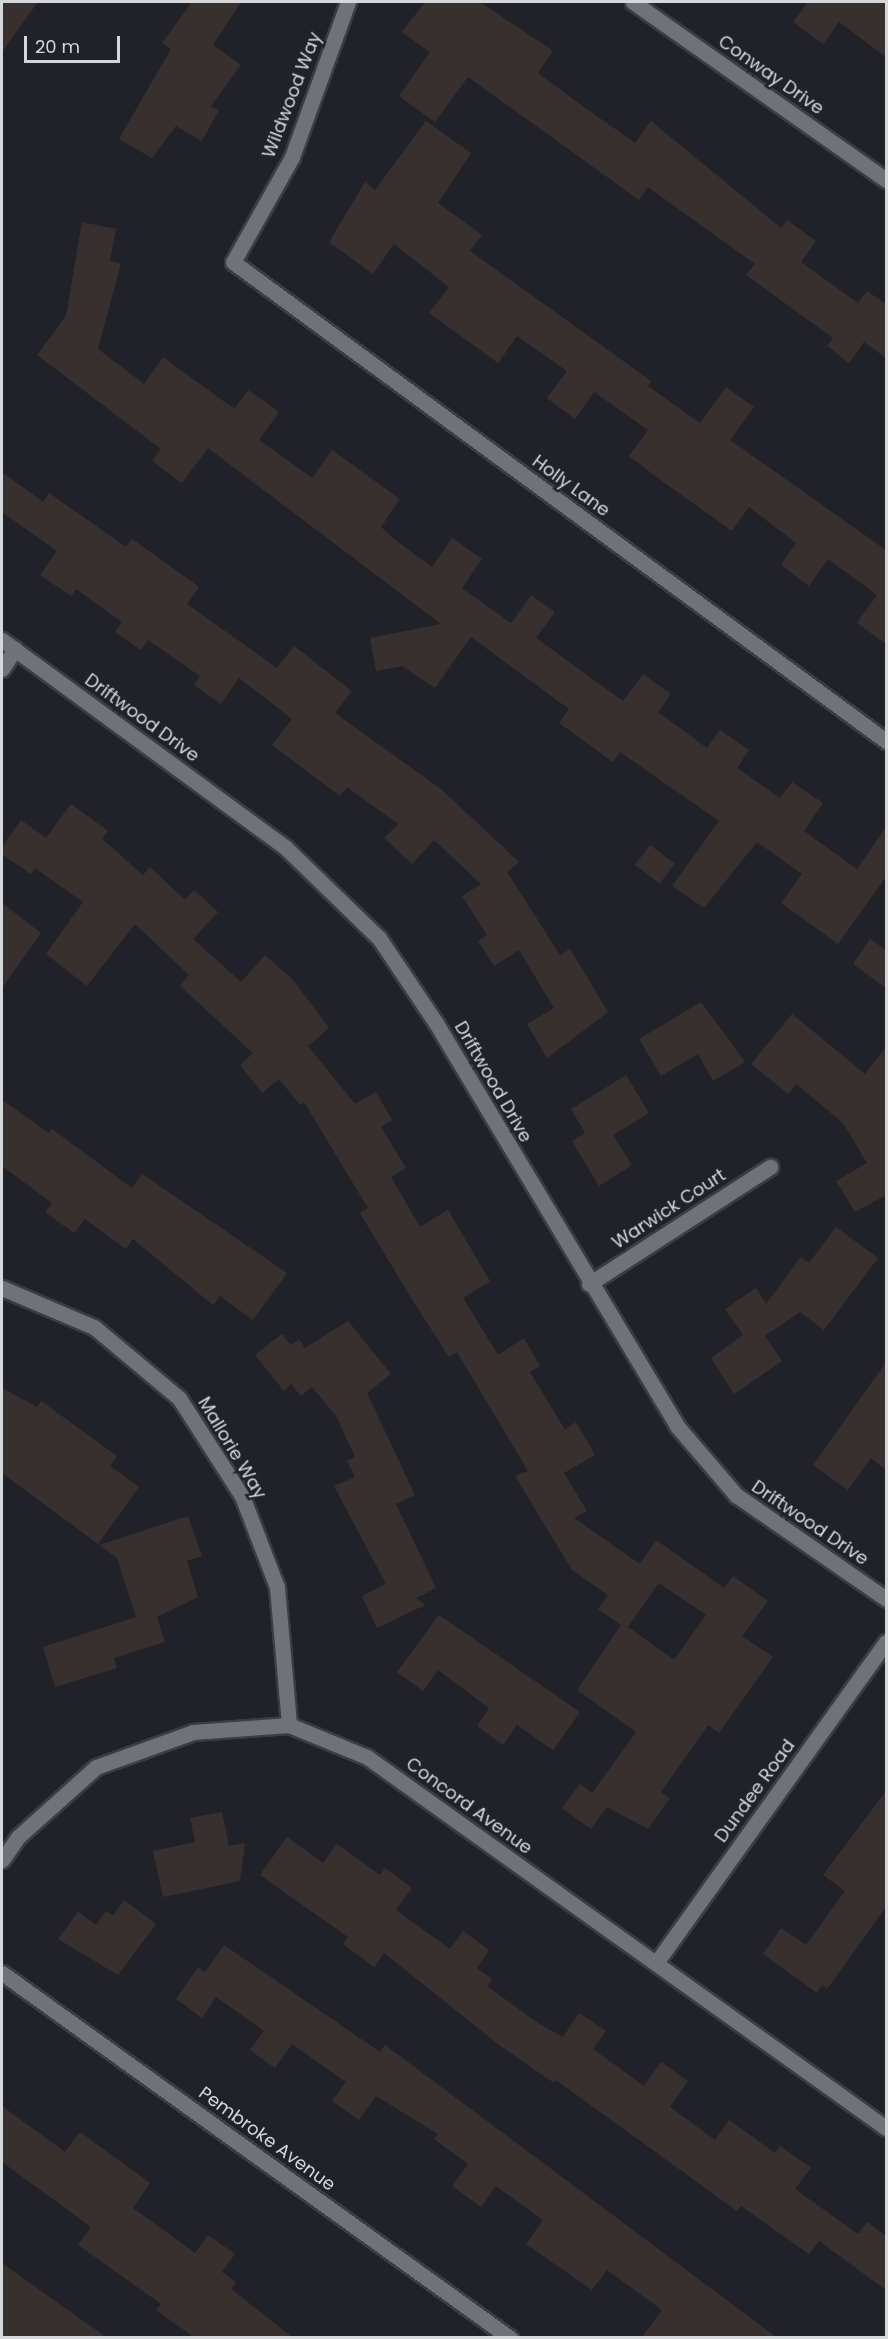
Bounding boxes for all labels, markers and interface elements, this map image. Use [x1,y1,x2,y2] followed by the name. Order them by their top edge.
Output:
[27,24,123,62] scale bar
[258,29,326,161] street label: Wildwood Way
[714,31,828,119] street label: Conway Drive
[35,34,80,59] text: 20 m
[528,451,614,521] street label: Holly Lane
[81,669,203,767] street label: Driftwood Drive
[450,1018,536,1146] street label: Driftwood Drive
[608,1164,730,1254] street label: Warwick Court
[193,1393,271,1503] street label: Mallorie Way
[747,1476,873,1570] street label: Driftwood Drive
[710,1735,800,1847] street label: Dundee Road
[402,1753,536,1859] street label: Concord Avenue
[195,2082,339,2196] street label: Pembroke Avenue

